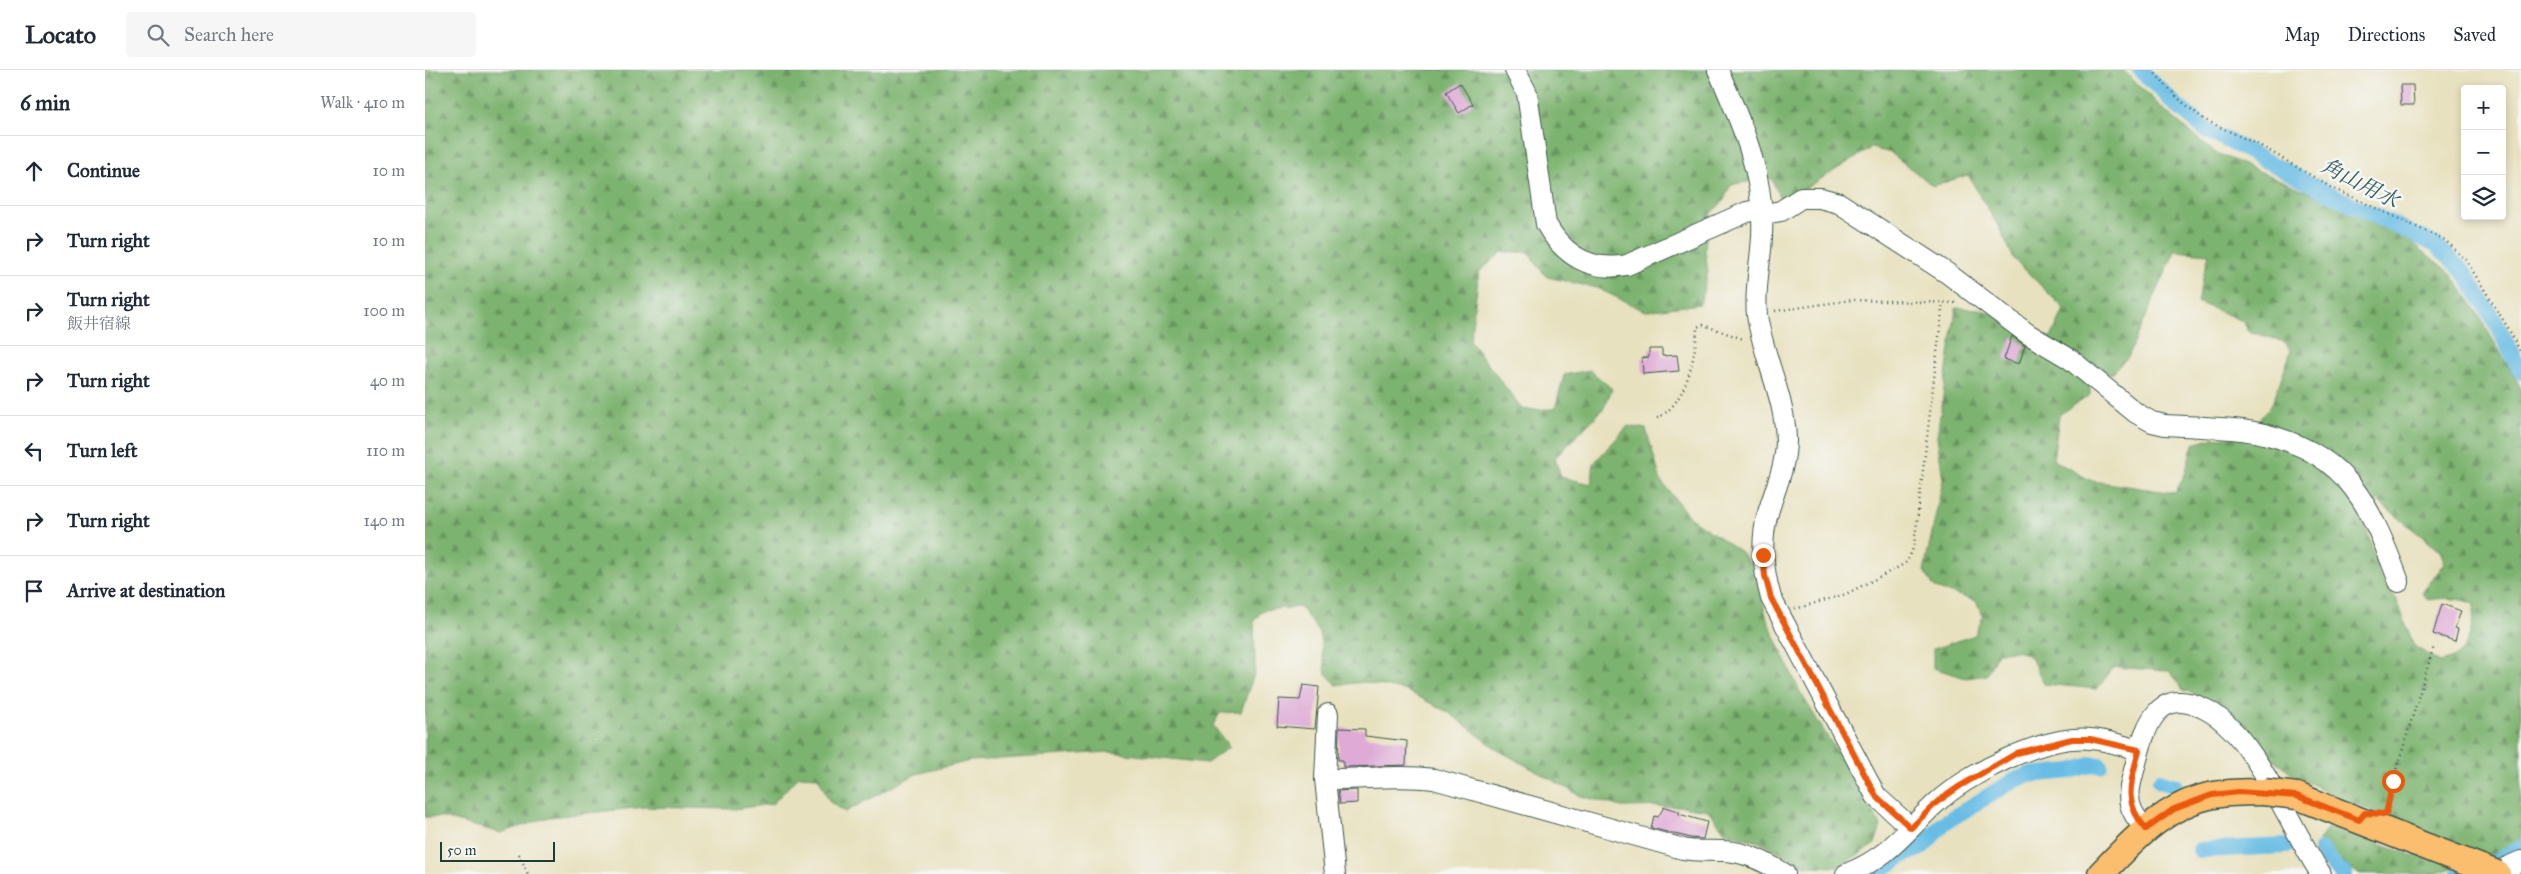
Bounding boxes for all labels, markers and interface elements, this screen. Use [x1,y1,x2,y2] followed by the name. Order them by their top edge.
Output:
[126,12,476,57] search box
[25,20,96,50] text: Locato
[144,21,172,49] icon: search
[184,23,274,46] text: Search here
[2284,24,2320,46] text: Map
[2348,24,2425,46] text: Directions
[2453,24,2496,46] text: Saved
[2461,85,2506,220] map controls
[2461,85,2506,130] button: +
[20,90,70,116] text: 6 min
[320,93,405,112] text: Walk · 410 m
[2461,130,2506,175] button: −
[2317,152,2405,215] water label: 角山用水
[20,157,48,185] icon: ahead
[67,159,140,182] text: Continue
[373,161,405,180] text: 10 m
[2461,175,2506,220] button: layers
[20,227,48,255] icon: right
[67,229,150,252] text: Turn right
[373,231,405,250] text: 10 m
[67,288,150,311] text: Turn right
[20,297,48,325] icon: right
[363,301,405,320] text: 100 m
[67,314,131,333] text: 飯井宿線
[20,367,48,395] icon: right
[67,369,150,392] text: Turn right
[370,371,405,390] text: 40 m
[20,437,48,465] icon: left
[67,439,137,462] text: Turn left
[366,441,405,460] text: 110 m
[20,507,48,535] icon: right
[67,509,150,532] text: Turn right
[364,511,405,530] text: 140 m
[1752,544,1775,567] route end
[20,577,48,605] icon: arrive
[67,579,225,602] text: Arrive at destination
[2382,770,2405,793] route start
[440,839,555,862] scale bar
[447,842,476,859] text: 50 m

